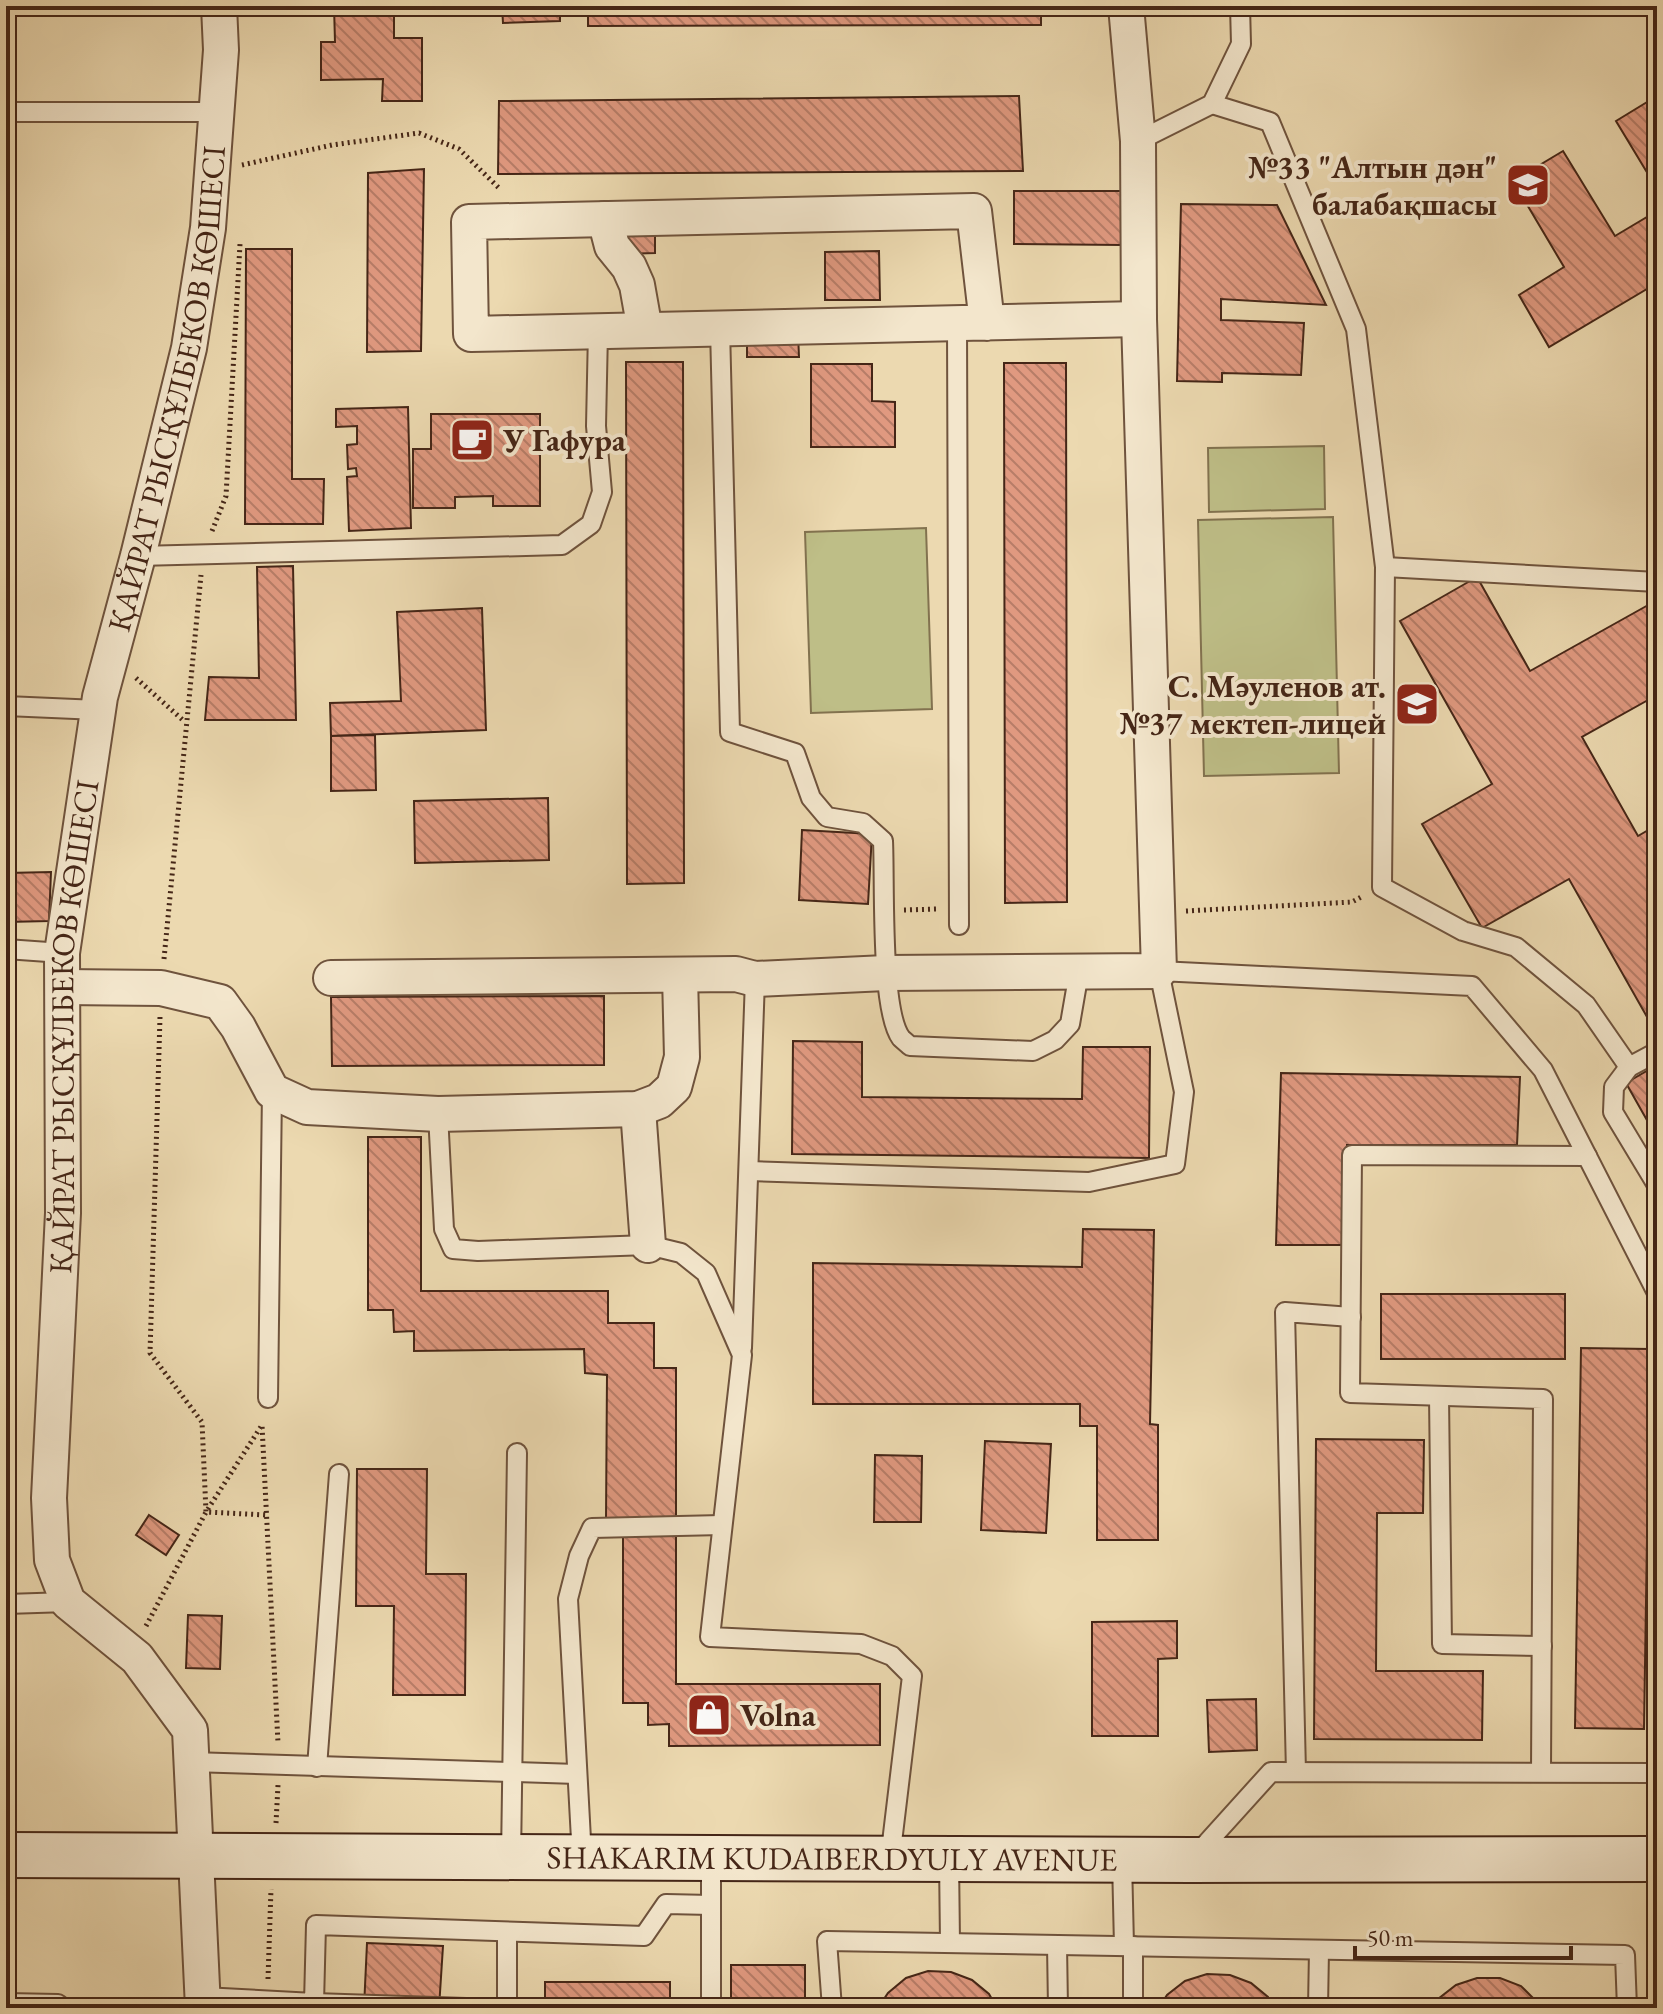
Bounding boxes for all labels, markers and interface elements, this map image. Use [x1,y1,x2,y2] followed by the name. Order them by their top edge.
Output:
[98,144,235,636] street label: ҚАЙРАТ РЫСҚҰЛБЕКОВ КӨШЕСІ
[1248,146,1497,225] place label: №33 "Алтын дән" балабақшасы
[1504,161,1552,209] school or university icon: №33 "Алтын дән" балабақшасы
[448,416,496,464] cafe icon: У Гафура
[502,419,627,461] place label: У Гафура
[1120,665,1386,744] place label: С. Мәуленов ат. №37 мектеп-лицей
[1393,680,1441,728] school or university icon: С. Мәуленов ат. №37 мектеп-лицей
[39,777,108,1275] street label: ҚАЙРАТ РЫСҚҰЛБЕКОВ КӨШЕСІ
[685,1691,733,1739] shop icon: Volna
[740,1694,817,1736] place label: Volna
[547,1836,1117,1881] street label: SHAKARIM KUDAIBERDYULY AVENUE
[1355,1910,1571,1960] scale bar
[1367,1922,1414,1953] text: 50 m

